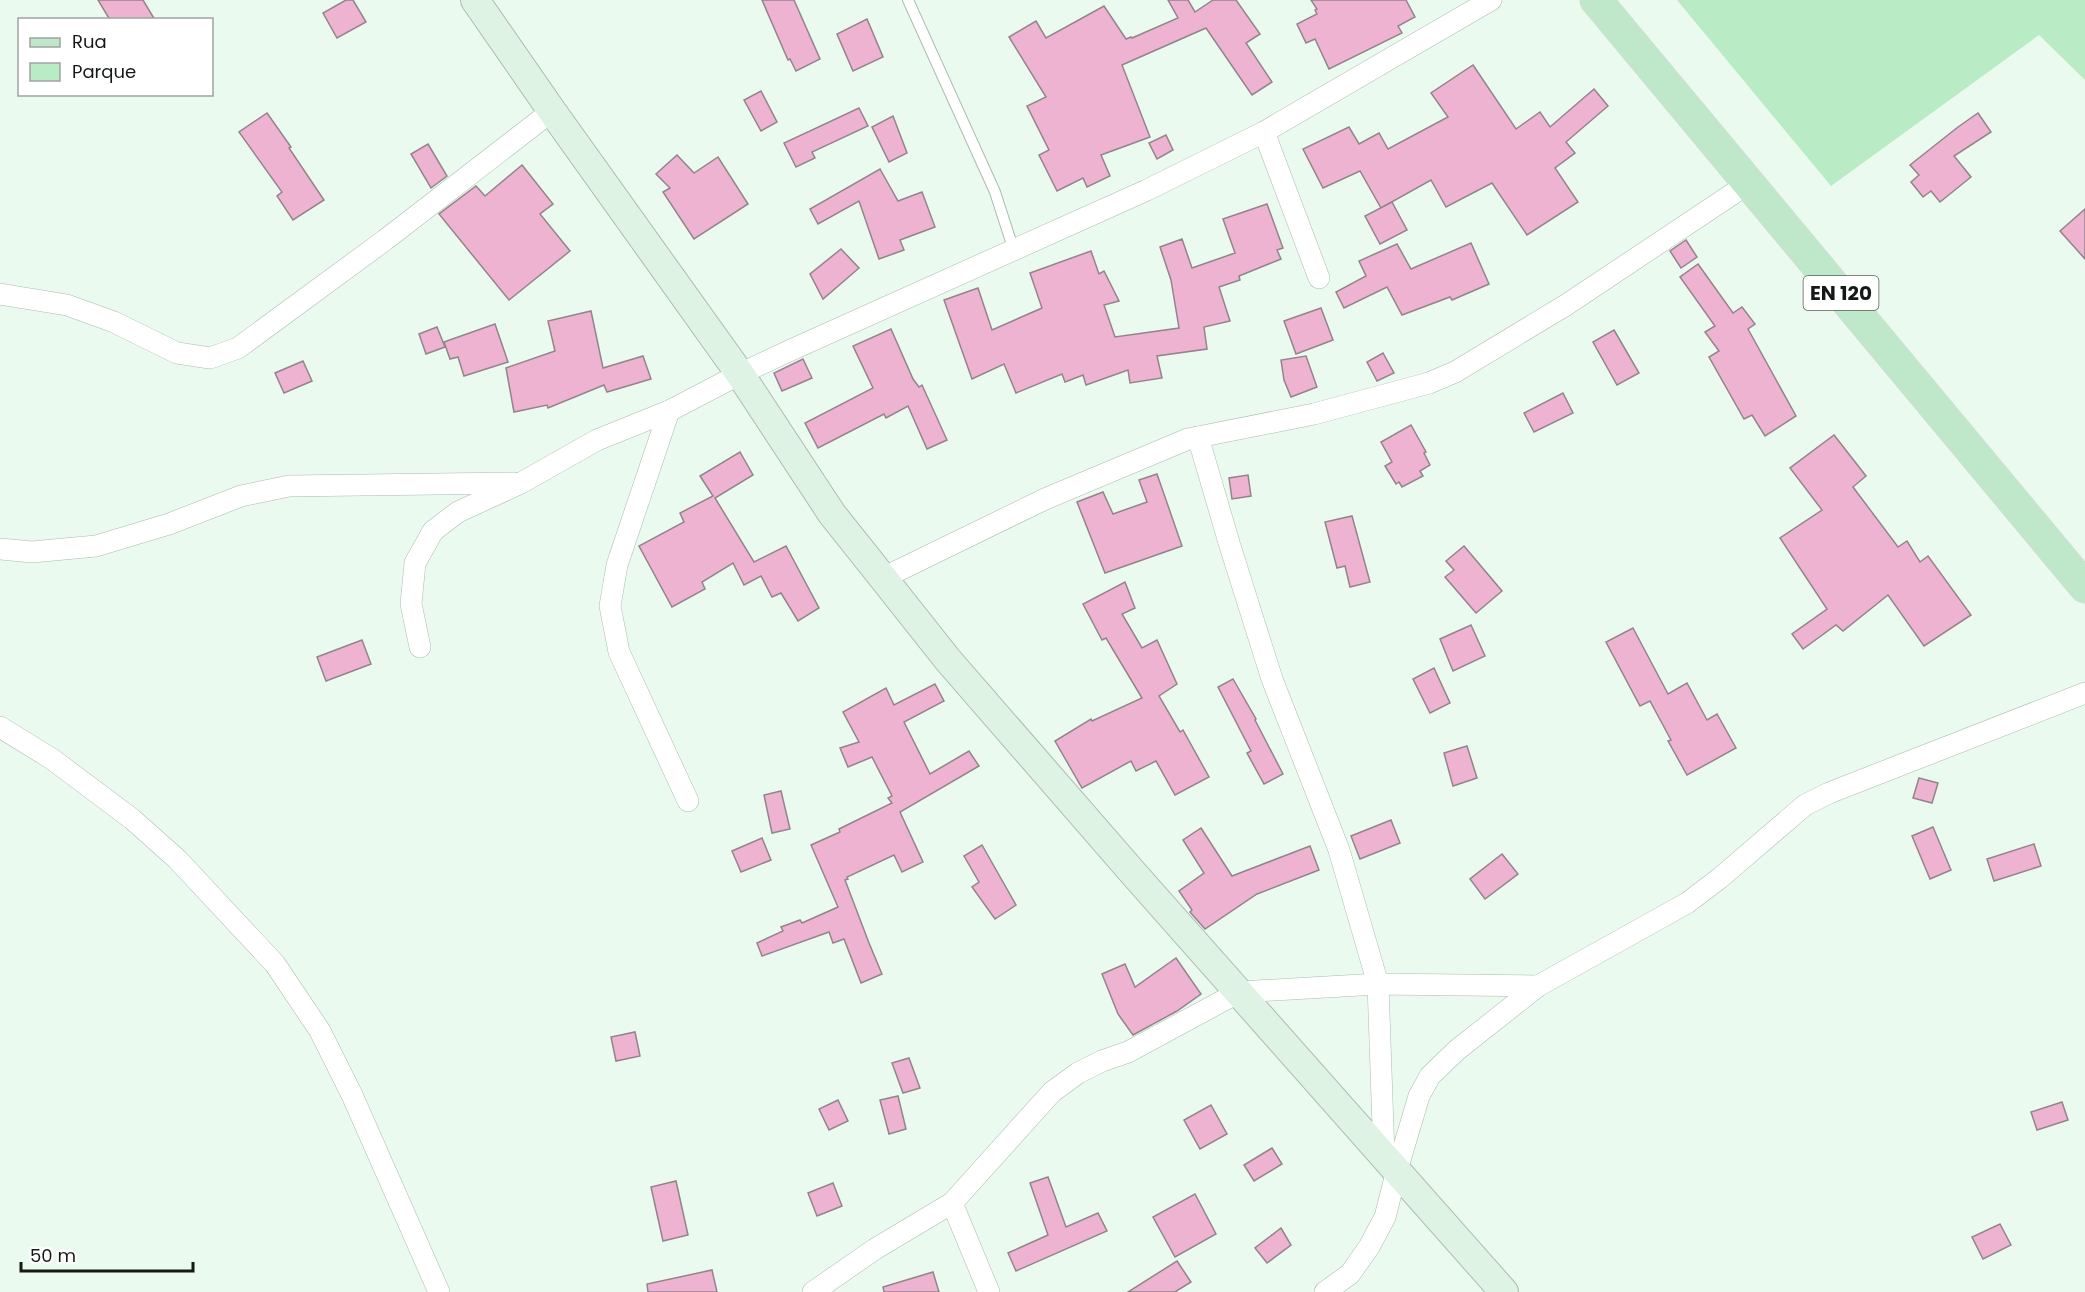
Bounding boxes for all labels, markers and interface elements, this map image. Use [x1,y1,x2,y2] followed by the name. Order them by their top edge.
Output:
[18,18,213,96] legend
[72,29,107,54] text: Rua
[72,59,136,84] text: Parque
[1804,276,1878,310] road number: EN 120
[21,1235,194,1273] scale bar
[30,1243,76,1268] text: 50 m

